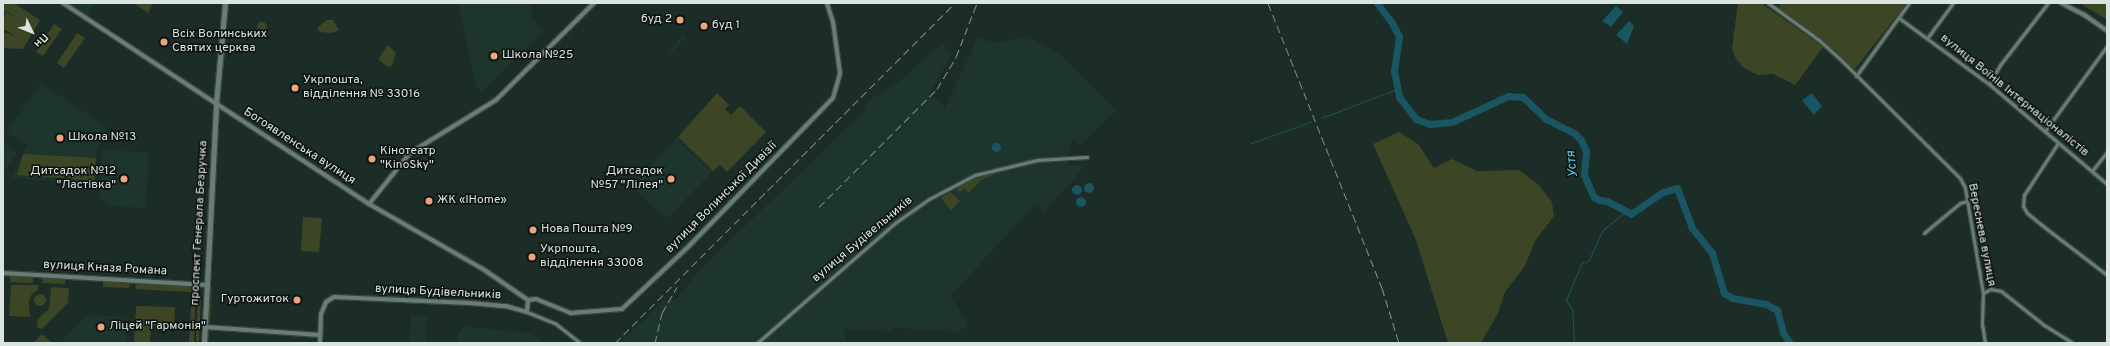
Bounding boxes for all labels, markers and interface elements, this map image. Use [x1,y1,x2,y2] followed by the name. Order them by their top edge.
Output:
[12,12,52,52] north arrow
[641,13,672,27] place label: буд 2
[675,15,685,25] marker: буд 2
[712,19,740,33] place label: буд 1
[699,21,709,31] marker: буд 1
[172,28,267,56] place label: Всіх Волинських Святих церква
[31,30,51,50] text: Пн
[1937,32,2091,160] street label: вулиця Воїнів Інтернаціоналістів
[159,37,169,47] marker: Всіх Волинських Святих церква
[502,49,573,63] place label: Школа №25
[489,51,499,61] marker: Школа №25
[303,74,420,102] place label: Укрпошта, відділення № 33016
[290,83,300,93] marker: Укрпошта, відділення № 33016
[240,105,358,189] street label: Богоявленська вулиця
[68,131,136,145] place label: Школа №13
[55,133,65,143] marker: Школа №13
[663,139,781,257] street label: вулиця Волинської Дивізії
[188,140,212,306] street label: проспект Генерала Безручка
[380,145,436,173] place label: Кінотеатр "KinoSky"
[1564,150,1582,178] water label: Устя
[367,154,377,164] marker: Кінотеатр "KinoSky"
[30,165,116,193] place label: Дитсадок №12 "Ластівка"
[590,165,663,193] place label: Дитсадок №57 "Лілея"
[119,174,129,184] marker: Дитсадок №12 "Ластівка"
[666,174,676,184] marker: Дитсадок №57 "Лілея"
[1964,182,1998,288] street label: Вереснева вулиця
[437,194,507,208] place label: ЖК «IHome»
[810,194,916,286] street label: вулиця Будівельників
[424,196,434,206] marker: ЖК «IHome»
[541,223,633,237] place label: Нова Пошта №9
[528,225,538,235] marker: Нова Пошта №9
[540,243,644,271] place label: Укрпошта, відділення 33008
[527,252,537,262] marker: Укрпошта, відділення 33008
[43,259,167,279] street label: вулиця Князя Романа
[374,282,502,304] street label: вулиця Будівельників
[221,293,289,307] place label: Гуртожиток
[292,295,302,305] marker: Гуртожиток
[109,320,206,334] place label: Ліцей "Гармонія"
[96,322,106,332] marker: Ліцей "Гармонія"

